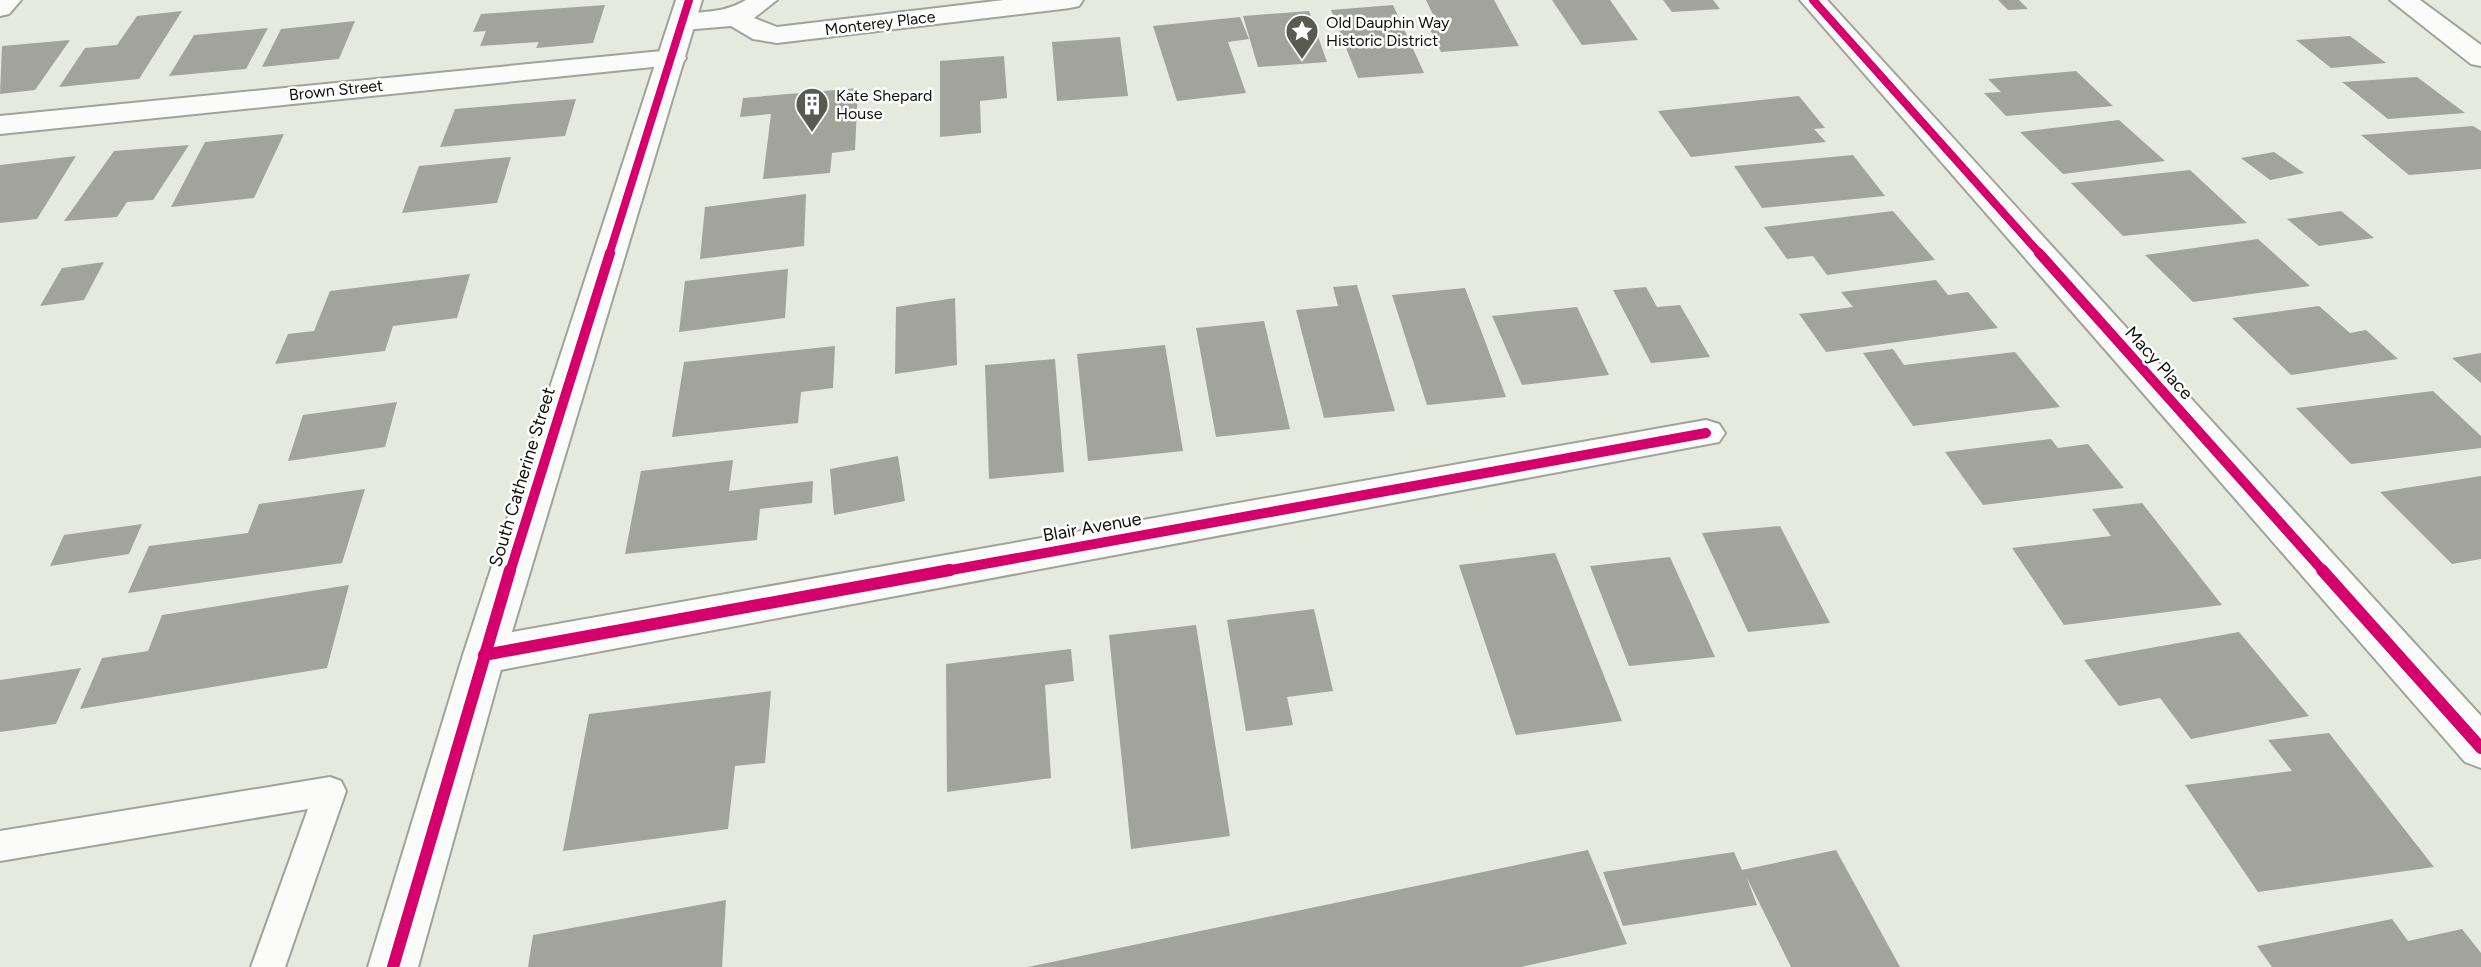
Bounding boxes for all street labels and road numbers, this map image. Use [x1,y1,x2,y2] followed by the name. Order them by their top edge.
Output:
[824,7,937,39] street label: Monterey Place
[288,76,384,104] street label: Brown Street
[2120,322,2198,404] street label: Macy Place
[484,384,560,569] street label: South Catherine Street
[1041,507,1143,546] street label: Blair Avenue

